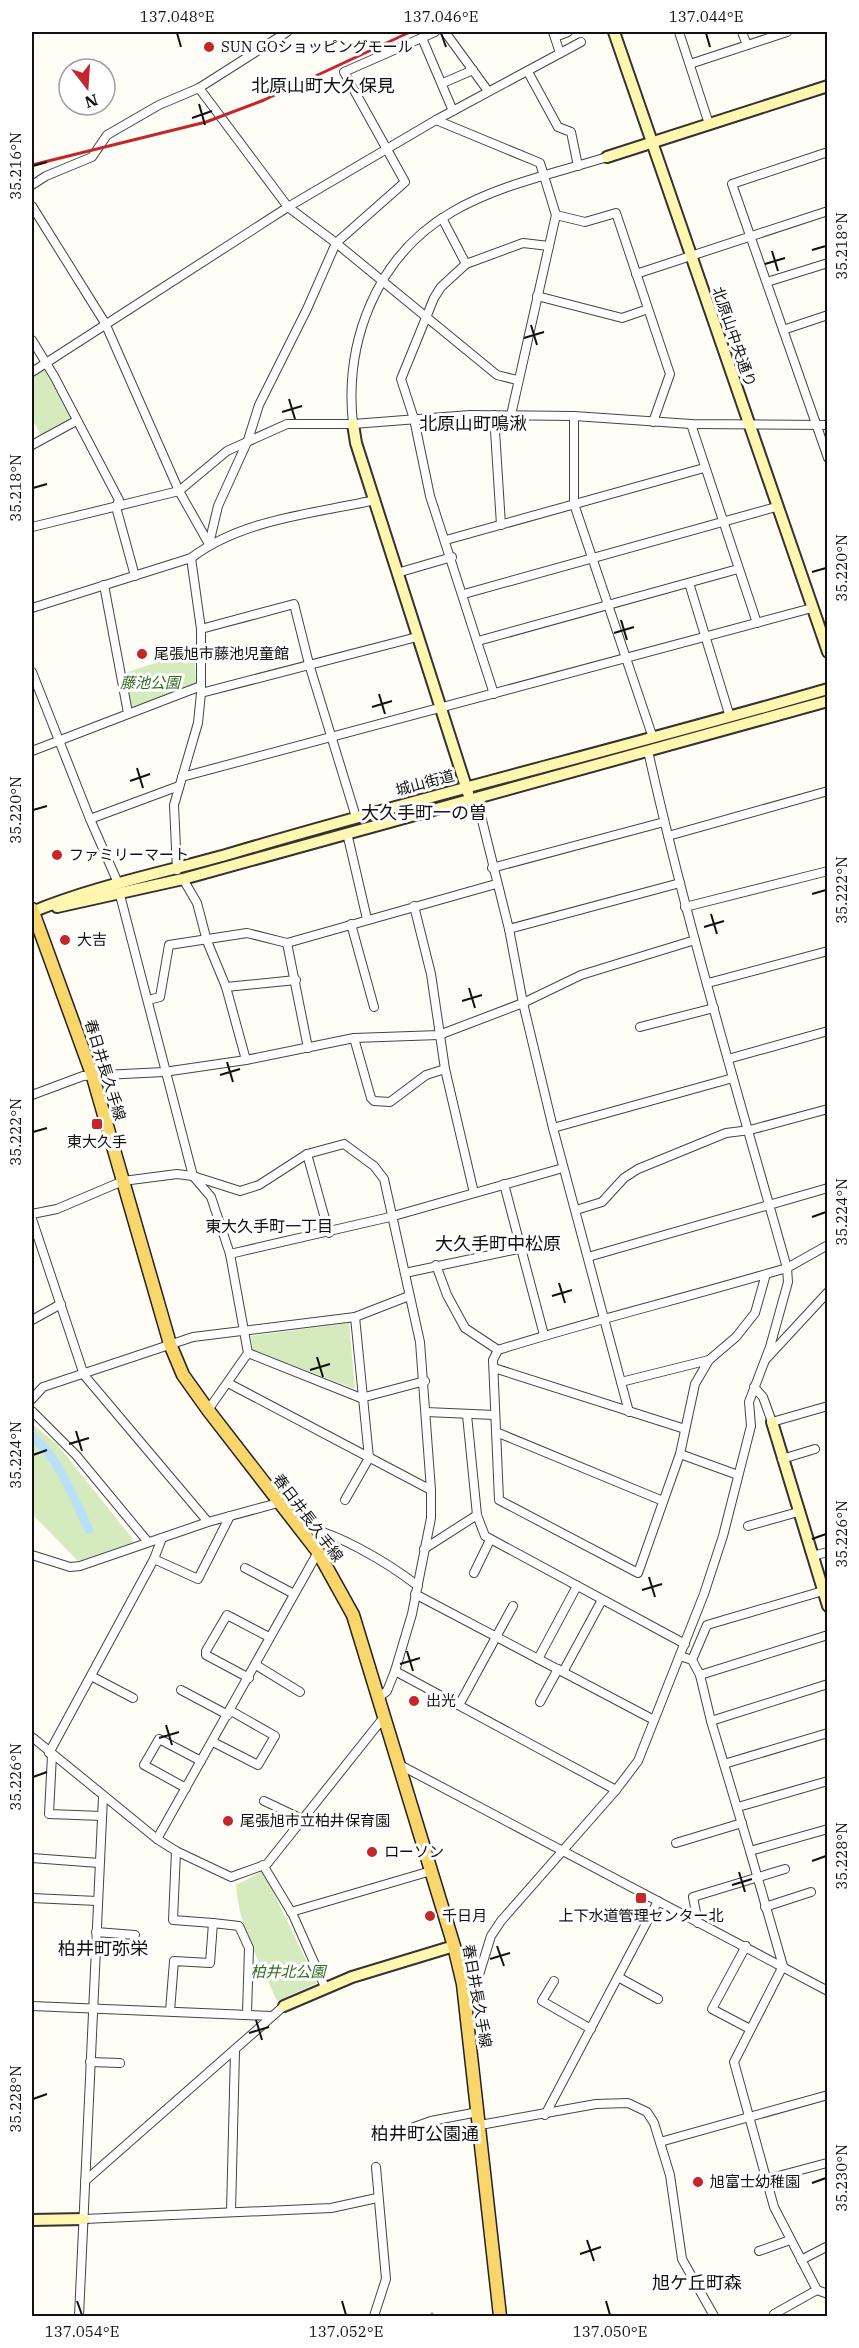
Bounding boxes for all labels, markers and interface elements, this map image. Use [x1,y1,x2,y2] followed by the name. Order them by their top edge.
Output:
[140,7,214,26] text: 137.048°E
[404,7,478,26] text: 137.046°E
[669,7,743,26] text: 137.044°E
[221,37,413,56] place label: SUN GOショッピングモール
[202,40,216,54] marker: SUN GOショッピングモール
[57,57,117,117] north arrow
[251,74,395,97] district label: 北原山町大久保見
[82,90,100,113] text: N
[6,132,25,200] text: 35.216°N
[832,212,851,280] text: 35.218°N
[708,284,761,390] street label: 北原山中央通り
[419,412,527,435] district label: 北原山町鳴湫
[6,454,25,522] text: 35.218°N
[832,534,851,602] text: 35.220°N
[154,644,289,663] place label: 尾張旭市藤池児童館
[135,647,149,661] marker: 尾張旭市藤池児童館
[120,673,182,692] park label: 藤池公園
[393,766,456,799] street label: 城山街道
[6,776,25,844] text: 35.220°N
[361,801,487,824] district label: 大久手町一の曽
[69,845,189,864] place label: ファミリーマート
[50,848,64,862] marker: ファミリーマート
[832,856,851,924] text: 35.222°N
[77,930,107,949] place label: 大吉
[58,933,72,947] marker: 大吉
[81,1017,130,1123] street label: 春日井長久手線
[6,1098,25,1166] text: 35.222°N
[90,1117,104,1131] marker: 東大久手
[67,1132,127,1151] place label: 東大久手
[832,1178,851,1246] text: 35.224°N
[205,1216,333,1236] district label: 東大久手町一丁目
[435,1232,561,1255] district label: 大久手町中松原
[6,1421,25,1489] text: 35.224°N
[269,1470,348,1565] street label: 春日井長久手線
[832,1500,851,1568] text: 35.226°N
[426,1691,456,1710] place label: 出光
[407,1694,421,1708] marker: 出光
[6,1743,25,1811] text: 35.226°N
[240,1811,390,1830] place label: 尾張旭市立柏井保育園
[221,1814,235,1828] marker: 尾張旭市立柏井保育園
[832,1822,851,1890] text: 35.228°N
[384,1842,444,1861] place label: ローソン
[365,1845,379,1859] marker: ローソン
[634,1891,648,1905] marker: 上下水道管理センター北
[442,1906,487,1925] place label: 千日月
[558,1906,724,1925] place label: 上下水道管理センター北
[423,1909,437,1923] marker: 千日月
[58,1937,148,1960] district label: 柏井町弥栄
[459,1943,496,2049] street label: 春日井長久手線
[250,1962,327,1981] park label: 柏井北公園
[6,2065,25,2133] text: 35.228°N
[371,2122,479,2145] district label: 柏井町公園通
[832,2144,851,2212] text: 35.230°N
[710,2172,800,2191] place label: 旭富士幼稚園
[691,2175,705,2189] marker: 旭富士幼稚園
[652,2271,742,2294] district label: 旭ケ丘町森
[45,2322,119,2341] text: 137.054°E
[309,2322,383,2341] text: 137.052°E
[573,2322,647,2341] text: 137.050°E

